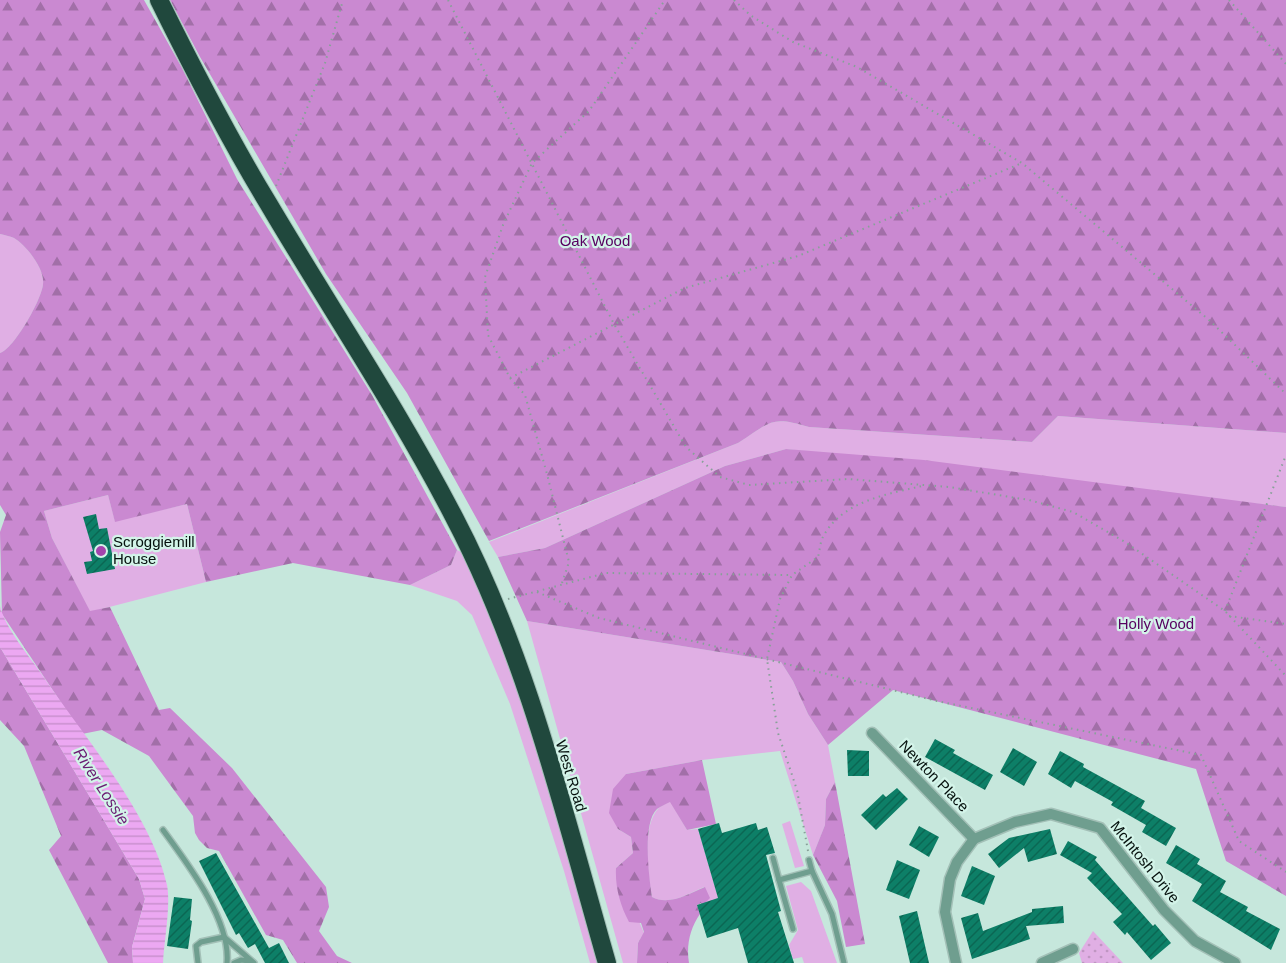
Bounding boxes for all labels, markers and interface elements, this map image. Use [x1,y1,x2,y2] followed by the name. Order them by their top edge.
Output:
[560,232,630,249] park label: Oak Wood
[113,533,195,567] place label: Scroggiemill House
[94,544,108,558] marker: Scroggiemill House
[1118,615,1194,632] park label: Holly Wood
[896,736,973,815] street label: Newton Place
[553,738,590,814] street label: West Road
[70,745,133,828] water label: River Lossie
[1107,817,1183,906] street label: McIntosh Drive

